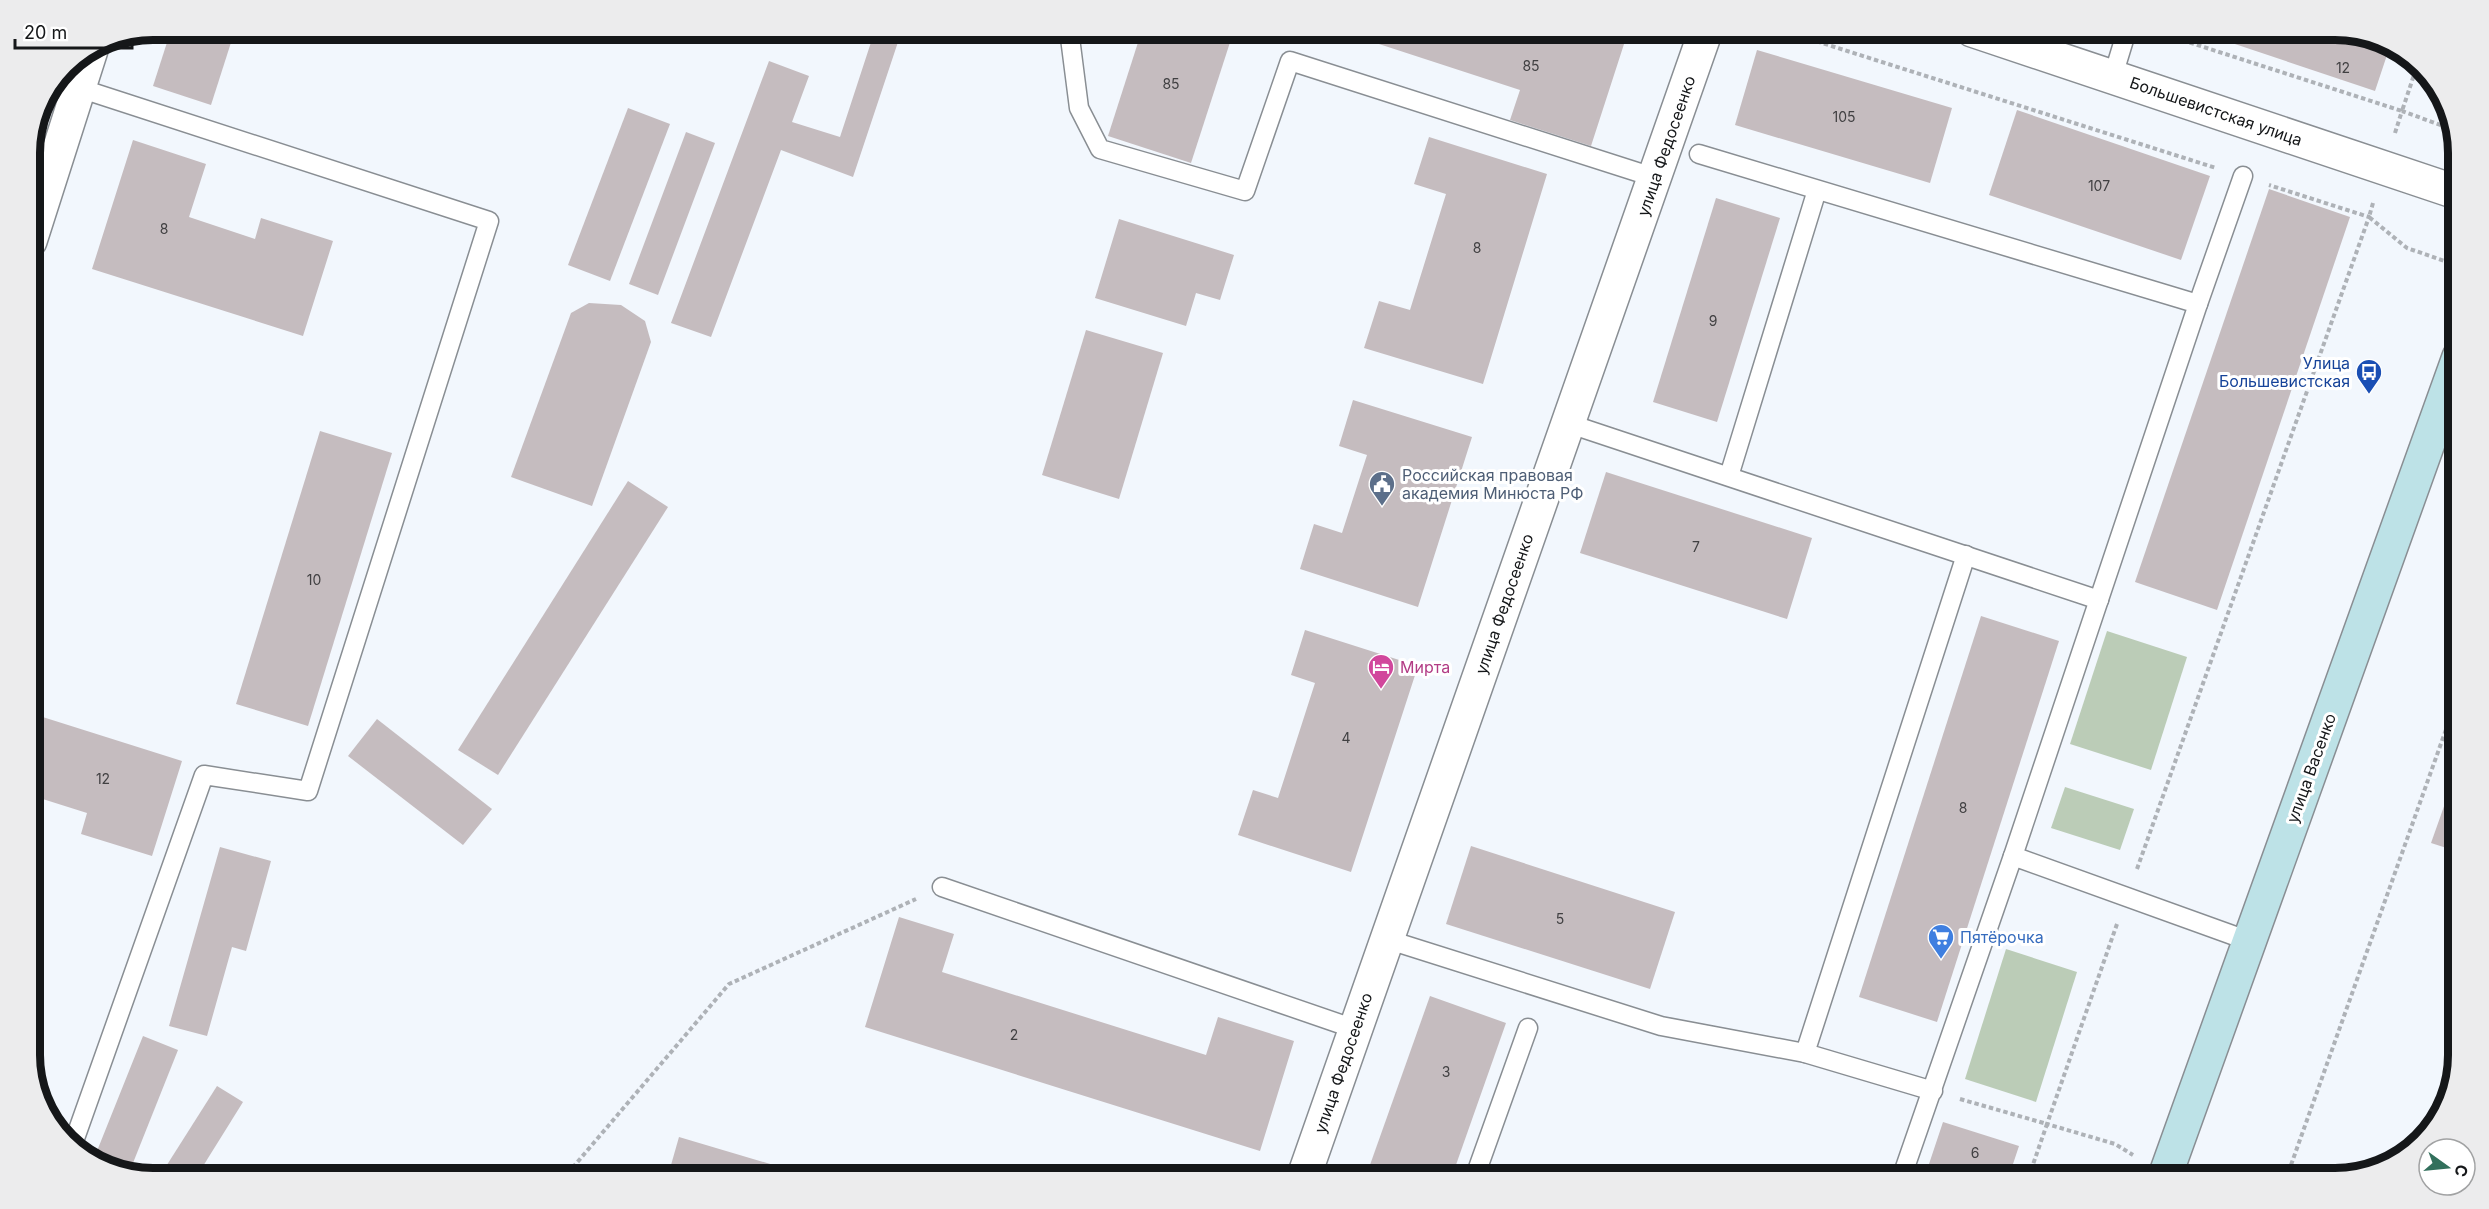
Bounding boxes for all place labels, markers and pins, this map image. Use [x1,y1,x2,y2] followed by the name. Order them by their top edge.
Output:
[2219,353,2350,391] place label: Улица Большевистская
[2354,357,2384,395] bus stop icon: Улица Большевистская
[1402,465,1584,503] place label: Российская правовая академия Минюста РФ
[1367,469,1397,507] public building icon: Российская правовая академия Минюста РФ
[1366,652,1396,690] hotel icon: Мирта
[1400,657,1450,677] place label: Мирта
[1926,922,1956,960] supermarket icon: Пятёрочка
[1960,927,2044,947] place label: Пятёрочка

